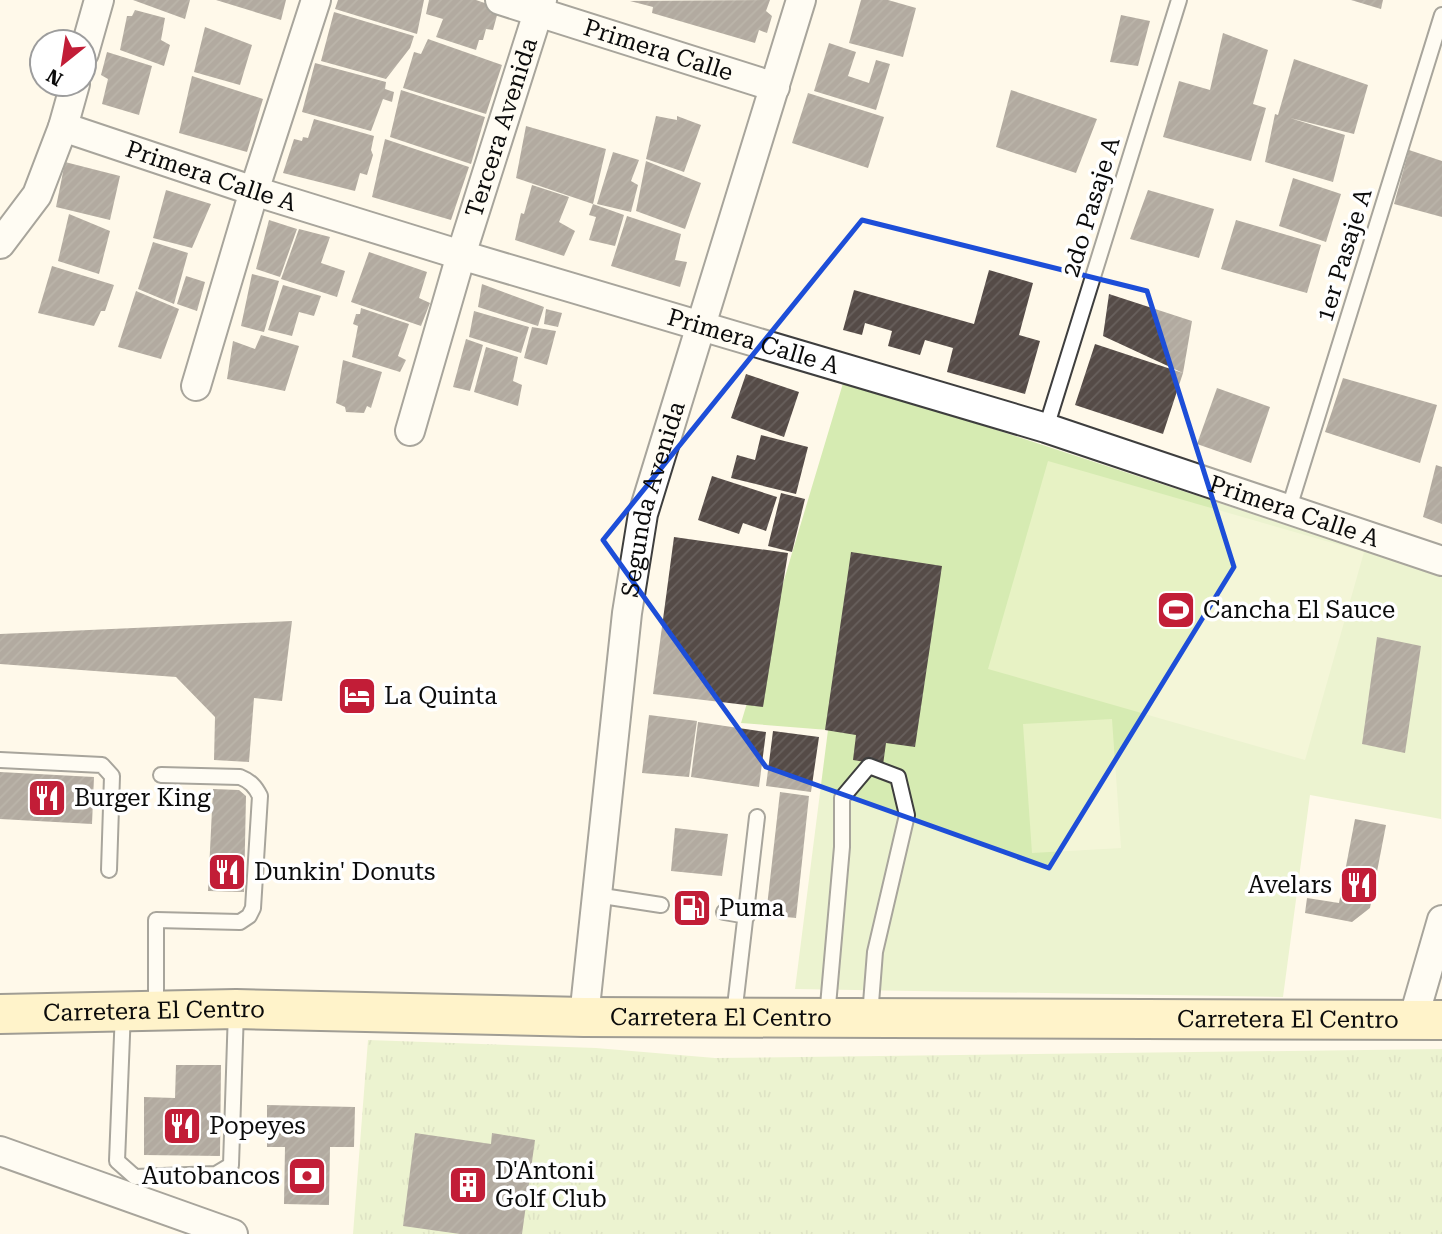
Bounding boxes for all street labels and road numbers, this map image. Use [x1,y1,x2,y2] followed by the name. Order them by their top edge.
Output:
[580,13,736,87] street label: Primera Calle
[460,34,543,221] street label: Tercera Avenida
[1056,133,1126,280] street label: 2do Pasaje A
[122,135,300,217] street label: Primera Calle A
[1310,185,1378,325] street label: 1er Pasaje A
[664,303,843,380] street label: Primera Calle A
[616,398,691,599] street label: Segunda Avenida
[1205,470,1383,553] street label: Primera Calle A
[43,995,265,1027] street label: Carretera El Centro
[610,1003,832,1032] street label: Carretera El Centro
[1177,1005,1399,1034] street label: Carretera El Centro

